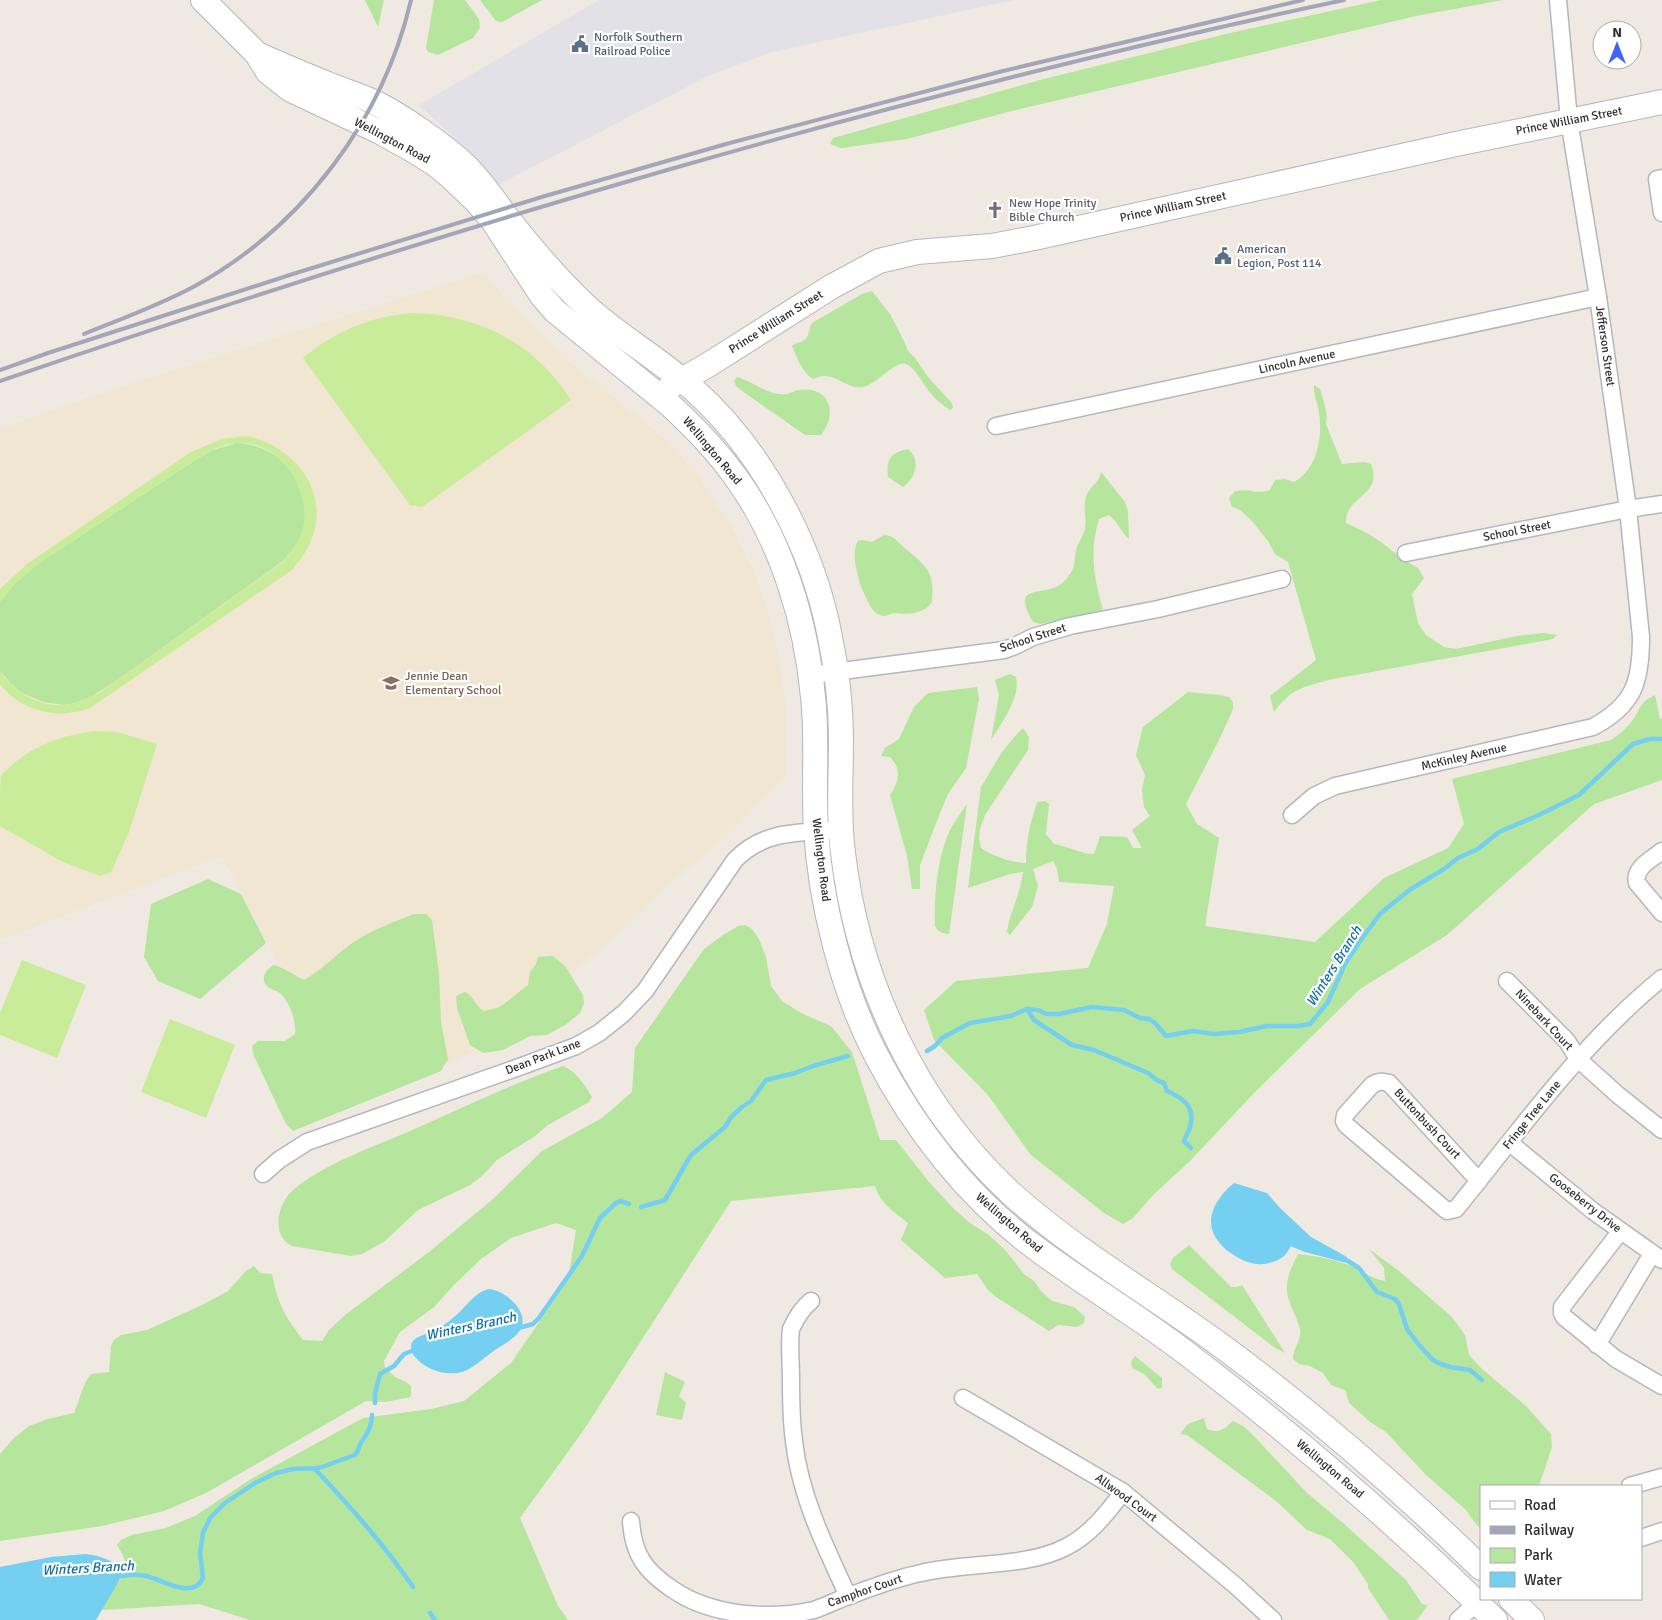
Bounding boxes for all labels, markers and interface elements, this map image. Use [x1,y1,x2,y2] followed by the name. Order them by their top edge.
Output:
[1592,20,1642,70] north arrow
[1612,24,1622,41] text: N
[594,30,683,59] place label: Norfolk Southern Railroad Police
[570,34,590,54] public building icon: Norfolk Southern Railroad Police
[1514,103,1624,139] street label: Prince William Street
[351,115,433,167] street label: Wellington Road
[1118,188,1228,226] street label: Prince William Street
[1009,196,1097,225] place label: New Hope Trinity Bible Church
[985,200,1005,220] church icon: New Hope Trinity Bible Church
[1237,242,1322,271] place label: American Legion, Post 114
[1213,246,1233,266] public building icon: American Legion, Post 114
[726,287,826,357] street label: Prince William Street
[1592,305,1618,387] street label: Jefferson Street
[1257,347,1337,377] street label: Lincoln Avenue
[679,414,745,488] street label: Wellington Road
[1482,517,1552,545] street label: School Street
[998,620,1068,656] street label: School Street
[405,669,502,698] place label: Jennie Dean Elementary School
[381,673,401,693] school or university icon: Jennie Dean Elementary School
[1420,740,1508,774] street label: McKinley Avenue
[808,817,834,903] street label: Wellington Road
[1302,922,1366,1009] water label: Winters Branch
[1512,986,1576,1054] street label: Ninebark Court
[503,1036,583,1078] street label: Dean Park Lane
[1500,1078,1564,1152] street label: Fringe Tree Lane
[1390,1086,1464,1162] street label: Buttonbush Court
[1546,1170,1624,1236] street label: Gooseberry Drive
[972,1190,1046,1256] street label: Wellington Road
[424,1308,518,1344] water label: Winters Branch
[1293,1436,1367,1502] street label: Wellington Road
[1092,1471,1160,1525] street label: Allwood Court
[1480,1485,1642,1600] legend
[1524,1496,1556,1514] text: Road
[1524,1521,1574,1539] text: Railway
[1524,1546,1553,1564] text: Park
[42,1557,135,1579] water label: Winters Branch
[826,1571,904,1611] street label: Camphor Court
[1524,1571,1562,1589] text: Water

